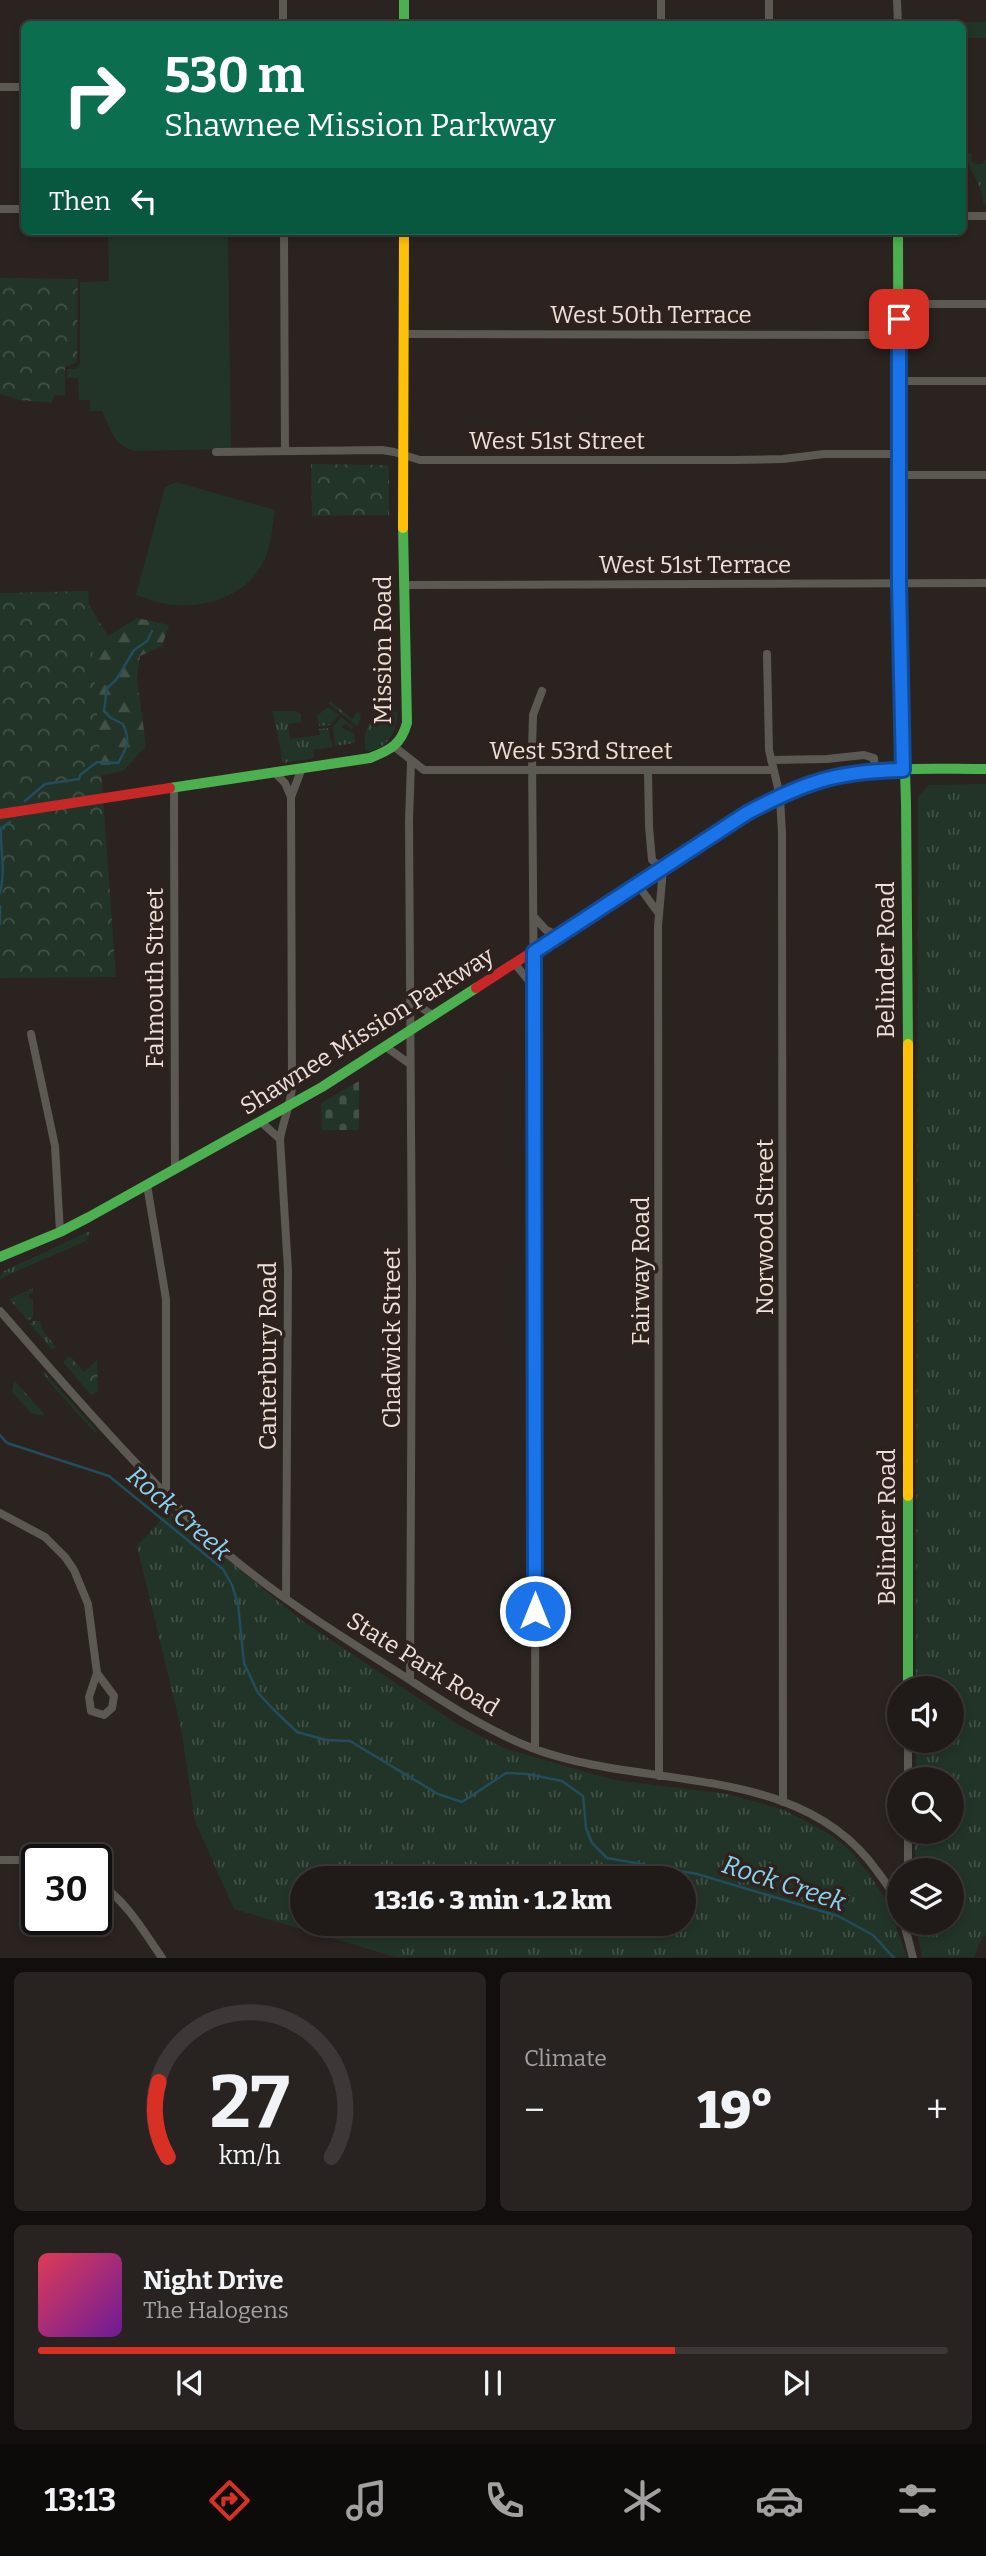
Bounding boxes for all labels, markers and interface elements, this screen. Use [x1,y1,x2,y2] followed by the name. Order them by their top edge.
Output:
[164,46,304,105] text: 530 m
[49,49,140,140] icon: right
[164,106,556,144] text: Shawnee Mission Parkway
[125,182,163,220] icon: left
[49,186,111,217] text: Then
[869,289,929,349] pin
[880,300,918,338] icon: arrive
[550,301,752,329] street label: West 50th Terrace
[469,427,645,455] street label: West 51st Street
[599,551,791,579] street label: West 51st Terrace
[369,576,397,724] street label: Mission Road
[489,737,673,765] street label: West 53rd Street
[872,882,900,1038] street label: Belinder Road
[141,888,169,1068] street label: Falmouth Street
[235,941,499,1121] street label: Shawnee Mission Parkway
[751,1139,779,1315] street label: Norwood Street
[627,1197,655,1345] street label: Fairway Road
[378,1247,406,1428] street label: Chadwick Street
[254,1262,282,1450] street label: Canterbury Road
[873,1449,901,1605] street label: Belinder Road
[120,1460,238,1568] water label: Rock Creek
[498,1574,572,1648] position arrow
[342,1606,504,1722] street label: State Park Road
[887,1676,964,1935] map controls
[887,1676,964,1753] button: sound
[887,1767,964,1844] button: search
[21,1844,112,1935] speed limit sign: 30
[718,1849,850,1918] water label: Rock Creek
[887,1858,964,1935] button: layers
[374,1885,612,1916] text: 13:16 · 3 min · 1.2 km
[524,2044,607,2072] text: Climate
[210,2060,290,2147] text: 27
[697,2079,774,2142] text: 19°
[524,2087,545,2133] text: −
[926,2087,948,2133] text: +
[219,2141,281,2171] text: km/h
[143,2265,284,2296] text: Night Drive
[143,2296,289,2324] text: The Halogens
[171,2364,209,2402] icon: previous
[474,2364,512,2402] icon: pause
[777,2364,815,2402] icon: next
[205,2476,254,2525] icon: directions
[342,2476,391,2525] icon: music
[480,2476,529,2525] icon: phone
[618,2476,667,2525] icon: climate
[755,2476,804,2525] icon: car
[893,2476,942,2525] icon: filters
[44,2481,116,2519] text: 13:13

